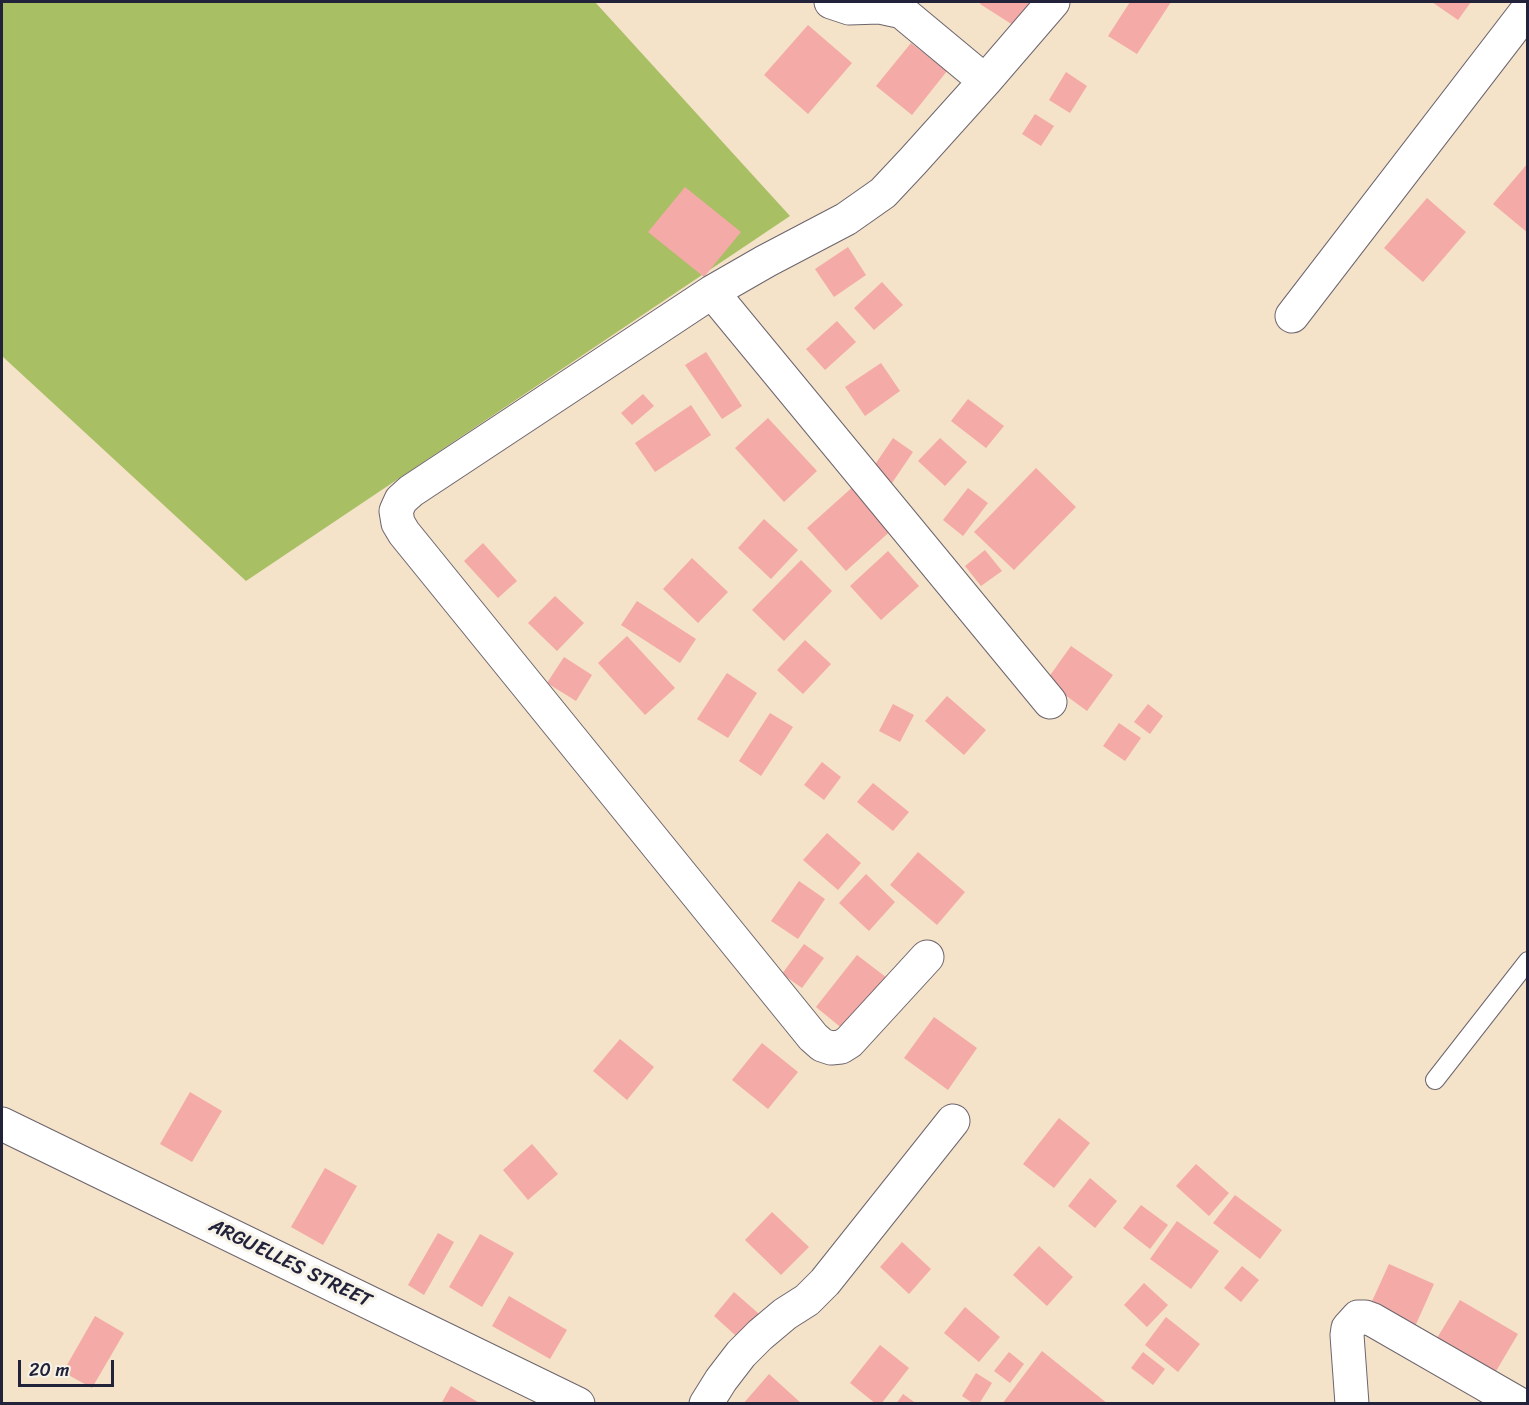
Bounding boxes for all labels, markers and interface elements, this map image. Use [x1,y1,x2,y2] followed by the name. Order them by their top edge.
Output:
[205,1214,375,1314] street label: ARGUELLES STREET
[21,1348,117,1386] scale bar
[29,1354,69,1386] text: 20 m

